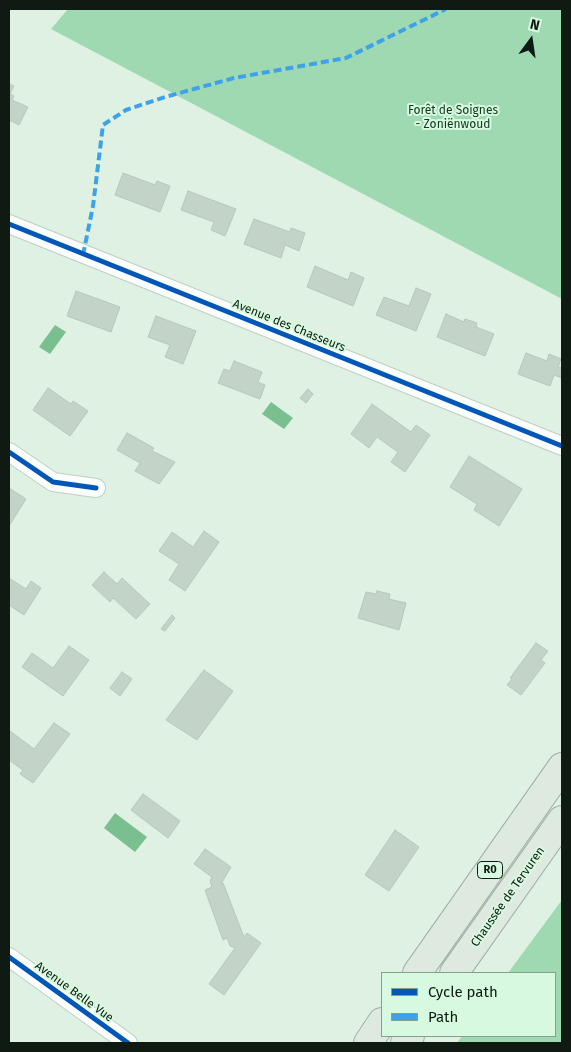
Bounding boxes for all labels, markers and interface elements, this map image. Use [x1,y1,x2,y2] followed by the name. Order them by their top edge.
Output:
[506,15,556,65] north arrow
[528,16,541,34] text: N
[408,104,498,132] park label: Forêt de Soignes - Zoniënwoud
[231,297,347,355] street label: Avenue des Chasseurs
[468,844,548,950] street label: Chaussée de Tervuren
[478,862,502,878] road number: R0
[32,959,116,1025] street label: Avenue Belle Vue
[381,972,556,1037] legend
[428,983,498,1001] text: Cycle path
[428,1008,458,1026] text: Path

